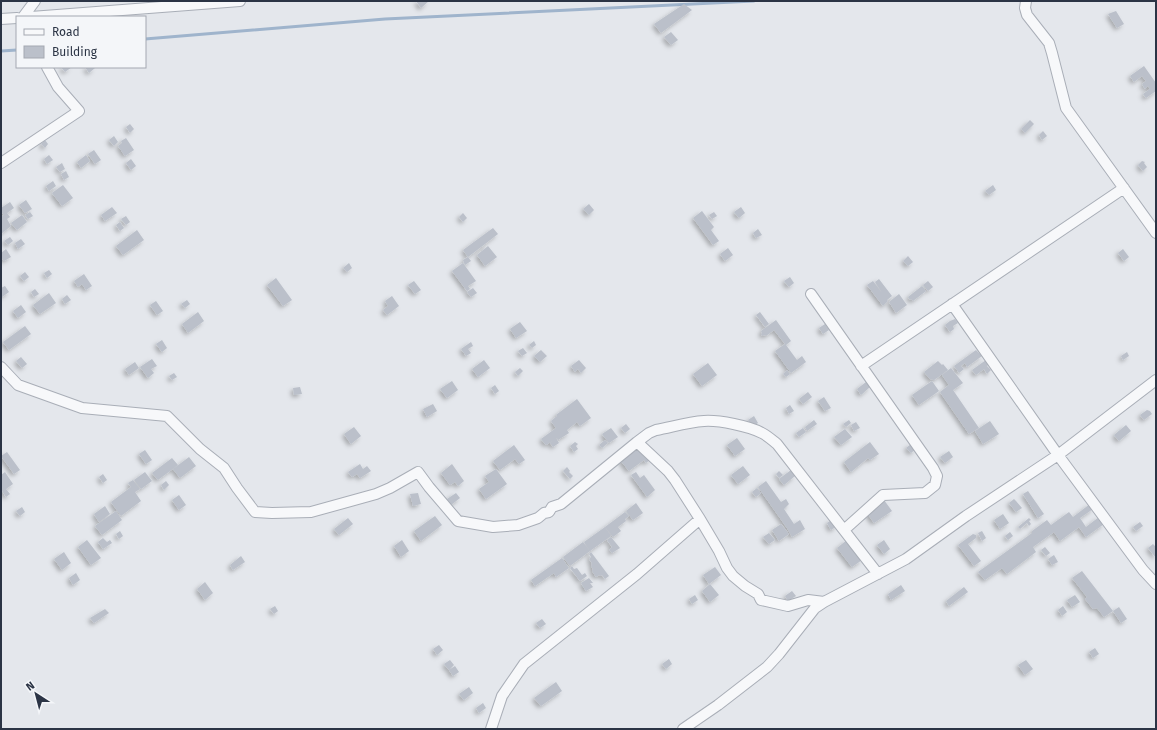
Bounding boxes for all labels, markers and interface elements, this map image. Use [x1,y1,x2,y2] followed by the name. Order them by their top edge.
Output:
[16,16,146,68] legend
[52,25,80,39] text: Road
[52,45,98,59] text: Building
[16,674,56,714] north arrow
[24,679,37,694] text: N

